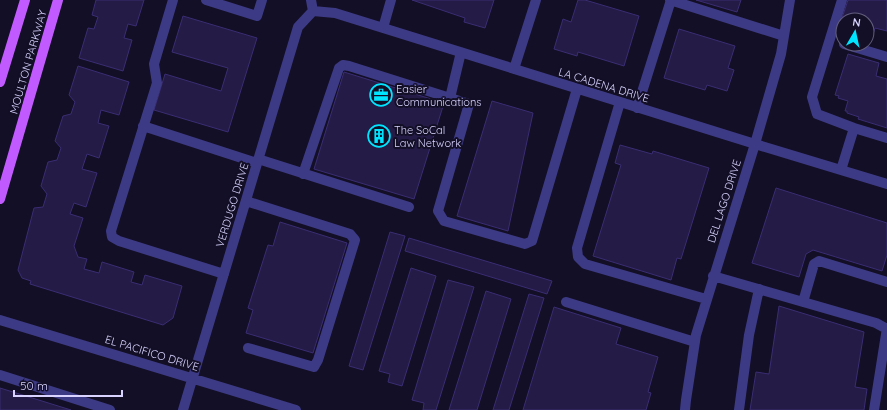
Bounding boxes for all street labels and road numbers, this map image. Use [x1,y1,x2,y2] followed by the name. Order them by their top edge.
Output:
[6,8,50,116] street label: MOULTON PARKWAY
[557,65,651,105] street label: LA CADENA DRIVE
[704,158,744,244] street label: DEL LAGO DRIVE
[213,161,251,249] street label: VERDUGO DRIVE
[103,332,201,374] street label: EL PACIFICO DRIVE

